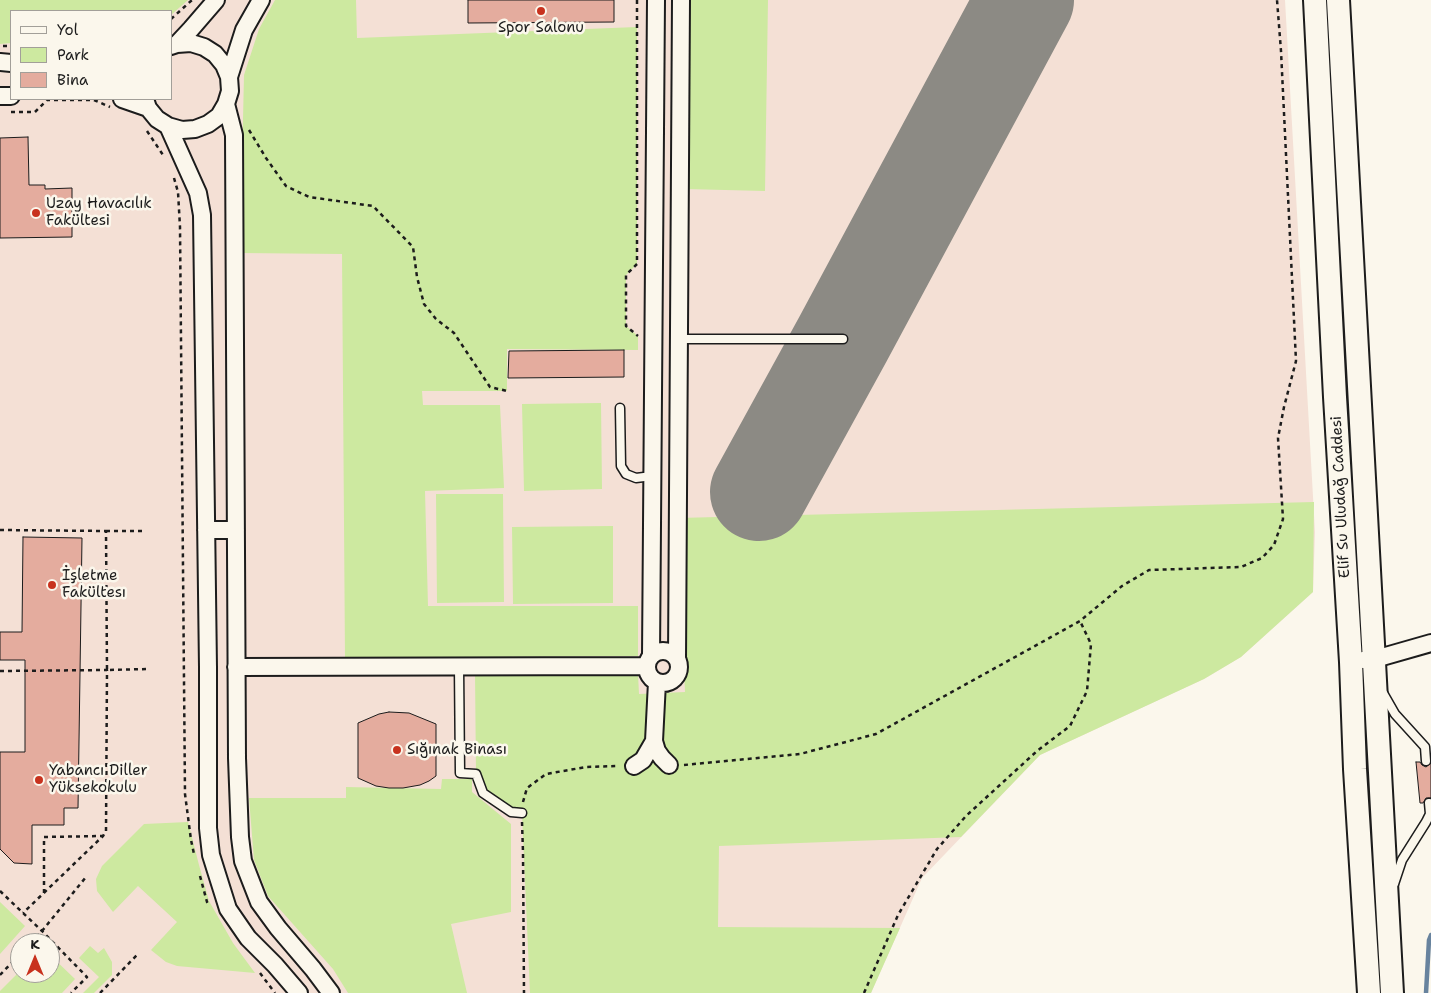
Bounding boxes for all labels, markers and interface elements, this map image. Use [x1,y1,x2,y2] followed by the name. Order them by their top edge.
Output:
[535,5,547,17] marker: Spor Salonu
[10,10,172,100] legend
[498,19,584,37] place label: Spor Salonu
[57,20,78,40] text: Yol
[57,45,89,65] text: Park
[57,70,88,90] text: Bina
[46,195,152,230] place label: Uzay Havacılık Fakültesi
[30,207,42,219] marker: Uzay Havacılık Fakültesi
[1328,415,1354,579] street label: Elif Su Uludağ Caddesi
[62,567,126,602] place label: İşletme Fakültesı
[46,579,58,591] marker: İşletme Fakültesı
[407,741,507,759] place label: Sığınak Binası
[391,744,403,756] marker: Sığınak Binası
[49,762,148,797] place label: Yabancı Diller Yüksekokulu
[33,774,45,786] marker: Yabancı Diller Yüksekokulu
[10,933,60,983] north arrow
[30,935,40,953] text: K

